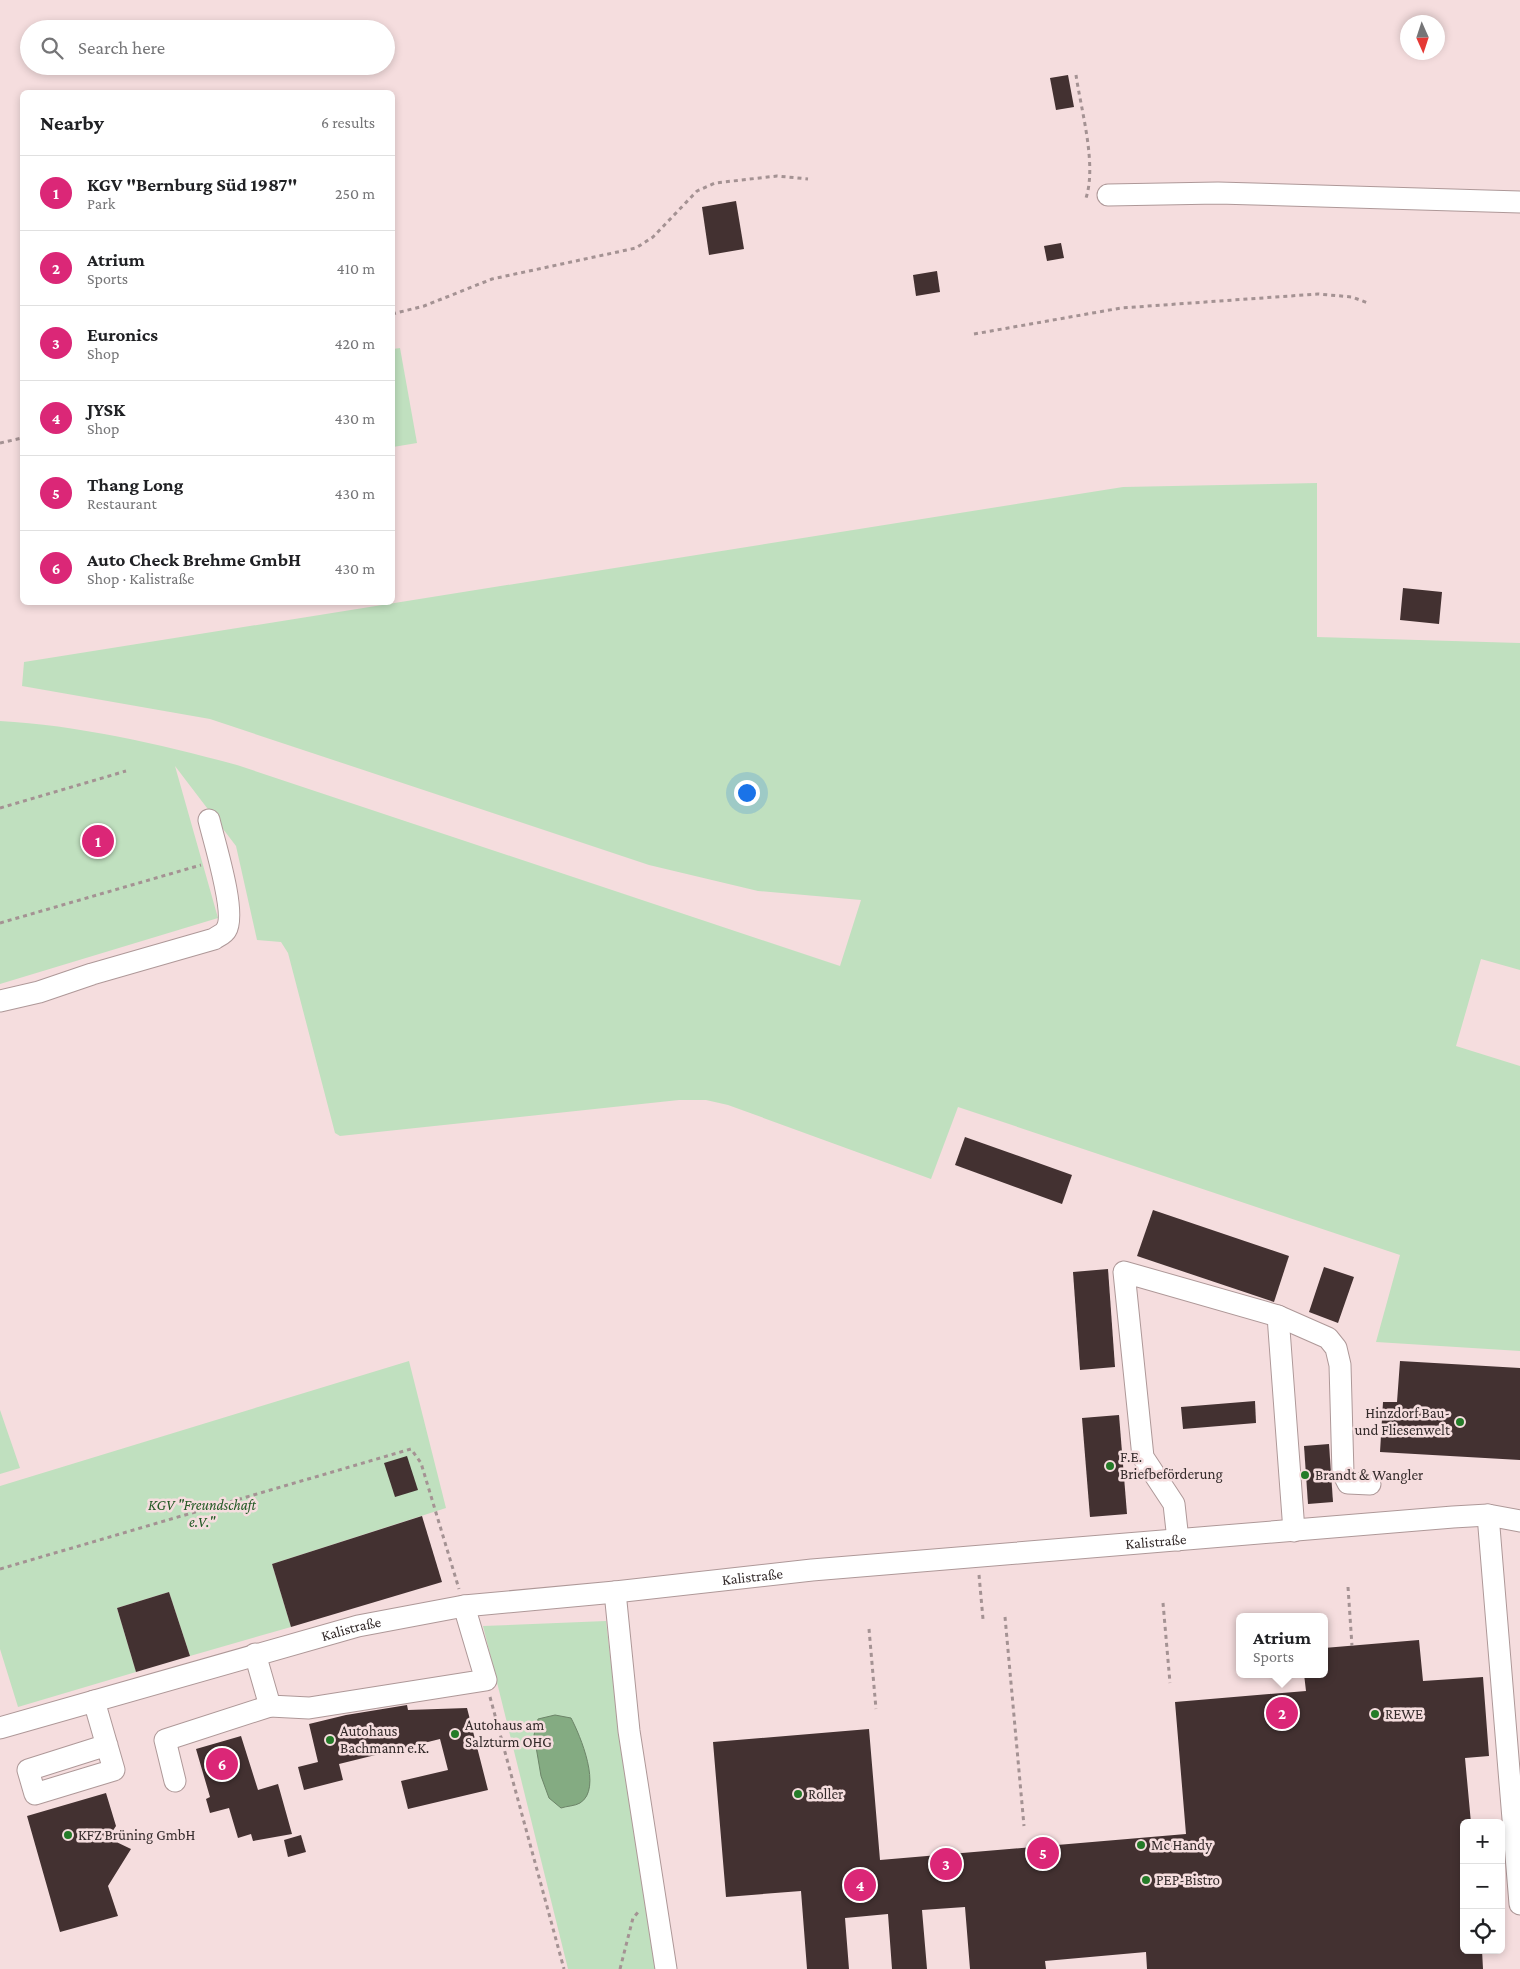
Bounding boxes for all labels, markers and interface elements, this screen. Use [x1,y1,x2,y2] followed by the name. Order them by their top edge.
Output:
[1400,15,1445,60] north arrow
[20,20,395,75] search box
[38,34,66,62] icon: search
[78,37,165,58] text: Search here
[40,111,104,135] text: Nearby
[321,114,375,131] text: 6 results
[87,174,297,195] text: KGV "Bernburg Süd 1987"
[53,185,59,202] text: 1
[335,185,375,202] text: 250 m
[87,195,115,212] text: Park
[87,249,145,270] text: Atrium
[52,260,60,277] text: 2
[337,260,375,277] text: 410 m
[87,270,128,287] text: Sports
[87,324,158,345] text: Euronics
[52,335,60,352] text: 3
[334,335,375,352] text: 420 m
[87,345,119,362] text: Shop
[87,399,125,420] text: JYSK
[52,410,60,427] text: 4
[334,410,375,427] text: 430 m
[87,420,119,437] text: Shop
[87,474,183,495] text: Thang Long
[52,485,60,502] text: 5
[334,485,375,502] text: 430 m
[87,495,157,512] text: Restaurant
[87,549,301,570] text: Auto Check Brehme GmbH
[52,560,60,577] text: 6
[334,560,375,577] text: 430 m
[87,570,194,587] text: Shop · Kalistraße
[734,780,760,806] your location
[82,822,114,860] pin: 1
[1355,1405,1451,1438] place label: Hinzdorf Bau- und Fliesenwelt
[1454,1416,1466,1428] marker: Hinzdorf Bau- und Fliesenwelt
[1120,1449,1223,1483] place label: F.E. Briefbeförderung
[1104,1460,1116,1472] marker: F.E. Briefbeförderung
[1315,1467,1424,1484] place label: Brandt & Wangler
[1299,1469,1311,1481] marker: Brandt & Wangler
[148,1497,257,1530] park label: KGV "Freundschaft e.V."
[1125,1531,1187,1552] street label: Kalistraße
[721,1565,784,1588] street label: Kalistraße
[1236,1613,1328,1678] popup
[319,1614,383,1644] street label: Kalistraße
[1253,1627,1311,1648] text: Atrium
[1253,1648,1294,1665] text: Sports
[1266,1694,1298,1732] pin: 2
[1385,1706,1423,1722] place label: REWE
[1369,1708,1381,1720] marker: REWE
[465,1717,552,1750] place label: Autohaus am Salzturm OHG
[340,1723,429,1756] place label: Autohaus Bachmann e.K.
[449,1728,461,1740] marker: Autohaus am Salzturm OHG
[324,1734,336,1746] marker: Autohaus Bachmann e.K.
[206,1745,238,1783] pin: 6
[808,1786,844,1802] place label: Roller
[792,1788,804,1800] marker: Roller
[1460,1819,1505,1954] map controls
[1460,1819,1505,1864] button: +
[78,1827,195,1844] place label: KFZ Brüning GmbH
[62,1829,74,1841] marker: KFZ Brüning GmbH
[1027,1834,1059,1872] pin: 5
[1151,1837,1212,1854] place label: Mc Handy
[1135,1839,1147,1851] marker: Mc Handy
[930,1845,962,1883] pin: 3
[1460,1864,1505,1909] button: −
[844,1866,876,1904] pin: 4
[1156,1872,1220,1888] place label: PEP-Bistro
[1140,1874,1152,1886] marker: PEP-Bistro
[1460,1909,1505,1954] button: locate

